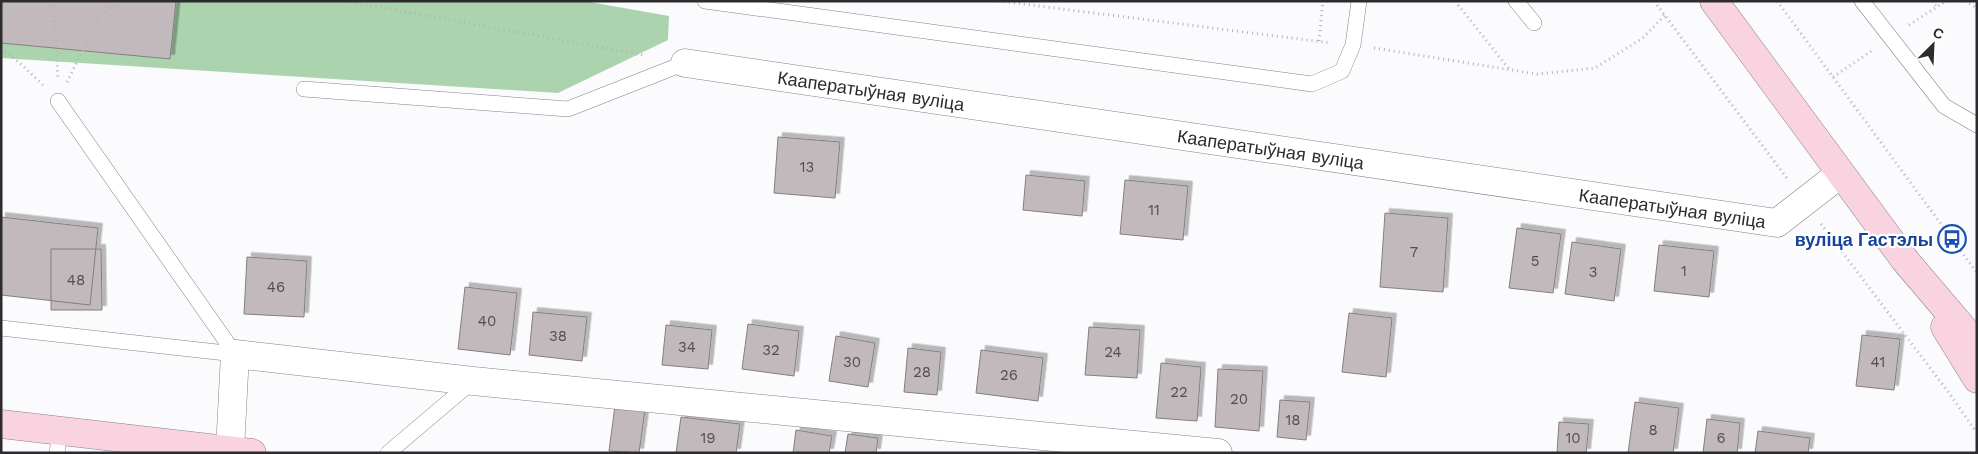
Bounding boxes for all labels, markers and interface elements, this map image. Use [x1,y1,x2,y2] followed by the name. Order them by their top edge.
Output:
[1908,20,1958,70] north arrow
[1930,24,1946,42] text: С
[776,66,967,114] street label: Кааператыўная вуліца
[1176,125,1367,173] street label: Кааператыўная вуліца
[800,158,814,176] house number: 13
[1578,184,1768,232] street label: Кааператыўная вуліца
[1148,201,1160,219] house number: 11
[1937,224,1967,254] bus stop icon: вуліца Гастэлы
[1795,229,1933,250] place label: вуліца Гастэлы
[1410,243,1418,261] house number: 7
[1531,252,1539,270] house number: 5
[1681,262,1687,280] house number: 1
[1589,263,1597,281] house number: 3
[67,271,85,289] house number: 48
[267,278,285,296] house number: 46
[478,312,496,330] house number: 40
[549,327,567,345] house number: 38
[678,338,696,356] house number: 34
[762,341,780,359] house number: 32
[1104,343,1122,361] house number: 24
[843,353,861,371] house number: 30
[1871,353,1885,371] house number: 41
[913,363,931,381] house number: 28
[1000,366,1018,384] house number: 26
[1170,383,1188,401] house number: 22
[1230,390,1248,408] house number: 20
[1285,411,1301,429] house number: 18
[1648,421,1658,439] house number: 8
[700,429,716,447] house number: 19
[1565,429,1581,447] house number: 10
[1716,429,1726,447] house number: 6

